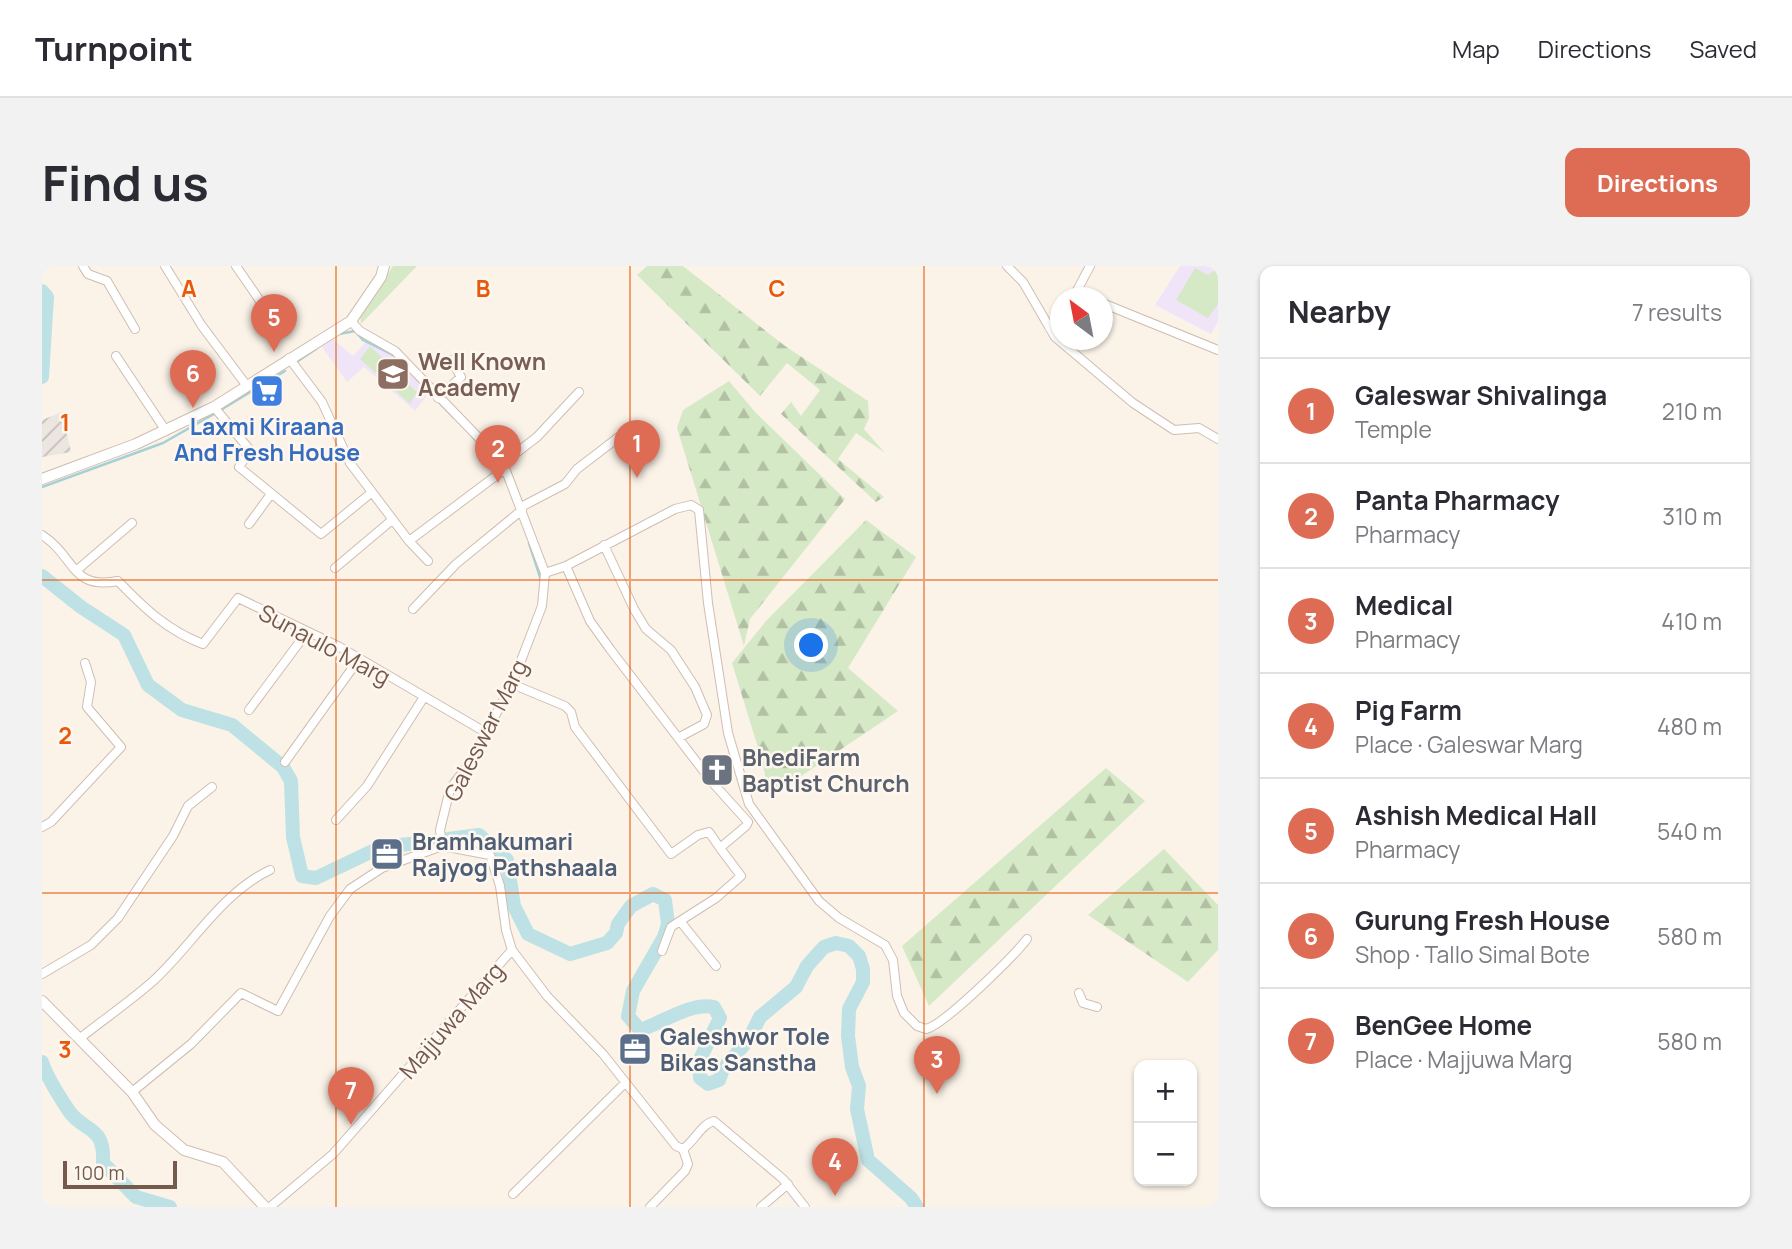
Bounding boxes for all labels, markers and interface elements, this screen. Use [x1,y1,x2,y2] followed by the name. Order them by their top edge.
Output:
[35,26,193,71] text: Turnpoint
[1452,32,1500,65] text: Map
[1538,32,1651,65] text: Directions
[1689,32,1757,65] text: Saved
[1565,148,1750,217] button: Directions
[42,149,209,216] text: Find us
[181,272,197,304] text: A
[476,272,490,304] text: B
[769,272,786,304] text: C
[1050,287,1113,350] north arrow
[1288,291,1391,332] text: Nearby
[251,294,297,352] pin: 5
[1632,296,1722,328] text: 7 results
[418,345,546,403] place label: Well Known Academy
[170,350,216,408] pin: 6
[374,355,412,393] school or university icon: Well Known Academy
[248,372,286,410] supermarket icon: Laxmi Kiraana And Fresh House
[1355,377,1607,413] text: Galeswar Shivalinga
[1306,395,1316,427] text: 1
[1662,395,1722,427] text: 210 m
[60,406,70,438] text: 1
[174,410,360,468] place label: Laxmi Kiraana And Fresh House
[1355,413,1432,445] text: Temple
[614,420,660,478] pin: 1
[475,425,521,483] pin: 2
[1355,482,1559,518] text: Panta Pharmacy
[1304,500,1318,532] text: 2
[1662,500,1722,532] text: 310 m
[1355,518,1460,550] text: Pharmacy
[1355,587,1453,623] text: Medical
[253,596,397,692] street label: Sunaulo Marg
[1304,605,1318,637] text: 3
[1661,605,1722,637] text: 410 m
[1355,623,1460,655] text: Pharmacy
[794,628,828,662] your location
[435,653,535,807] street label: Galeswar Marg
[1355,692,1462,728] text: Pig Farm
[1304,710,1318,742] text: 4
[1657,710,1722,742] text: 480 m
[58,719,72,751] text: 2
[1355,728,1583,760] text: Place · Galeswar Marg
[742,741,910,799] place label: BhediFarm Baptist Church
[698,751,736,789] church icon: BhediFarm Baptist Church
[1355,797,1597,833] text: Ashish Medical Hall
[1304,815,1318,847] text: 5
[1657,815,1722,847] text: 540 m
[412,825,617,883] place label: Bramhakumari Rajyog Pathshaala
[1355,833,1460,865] text: Pharmacy
[368,835,406,873] office icon: Bramhakumari Rajyog Pathshaala
[1355,902,1610,938] text: Gurung Fresh House
[1304,920,1318,952] text: 6
[1657,920,1722,952] text: 580 m
[1355,938,1590,970] text: Shop · Tallo Simal Bote
[391,955,511,1085] street label: Majjuwa Marg
[1355,1007,1532,1043] text: BenGee Home
[660,1020,830,1078] place label: Galeshwor Tole Bikas Sanstha
[1305,1025,1317,1057] text: 7
[1657,1025,1722,1057] text: 580 m
[616,1030,654,1068] office icon: Galeshwor Tole Bikas Sanstha
[58,1033,72,1065] text: 3
[914,1036,960,1094] pin: 3
[1355,1043,1572,1075] text: Place · Majjuwa Marg
[1134,1060,1197,1186] map controls
[1134,1060,1197,1123] button: +
[328,1067,374,1125] pin: 7
[1134,1123,1197,1186] button: −
[812,1138,858,1196] pin: 4
[63,1158,177,1190] scale bar
[74,1160,125,1186] text: 100 m

